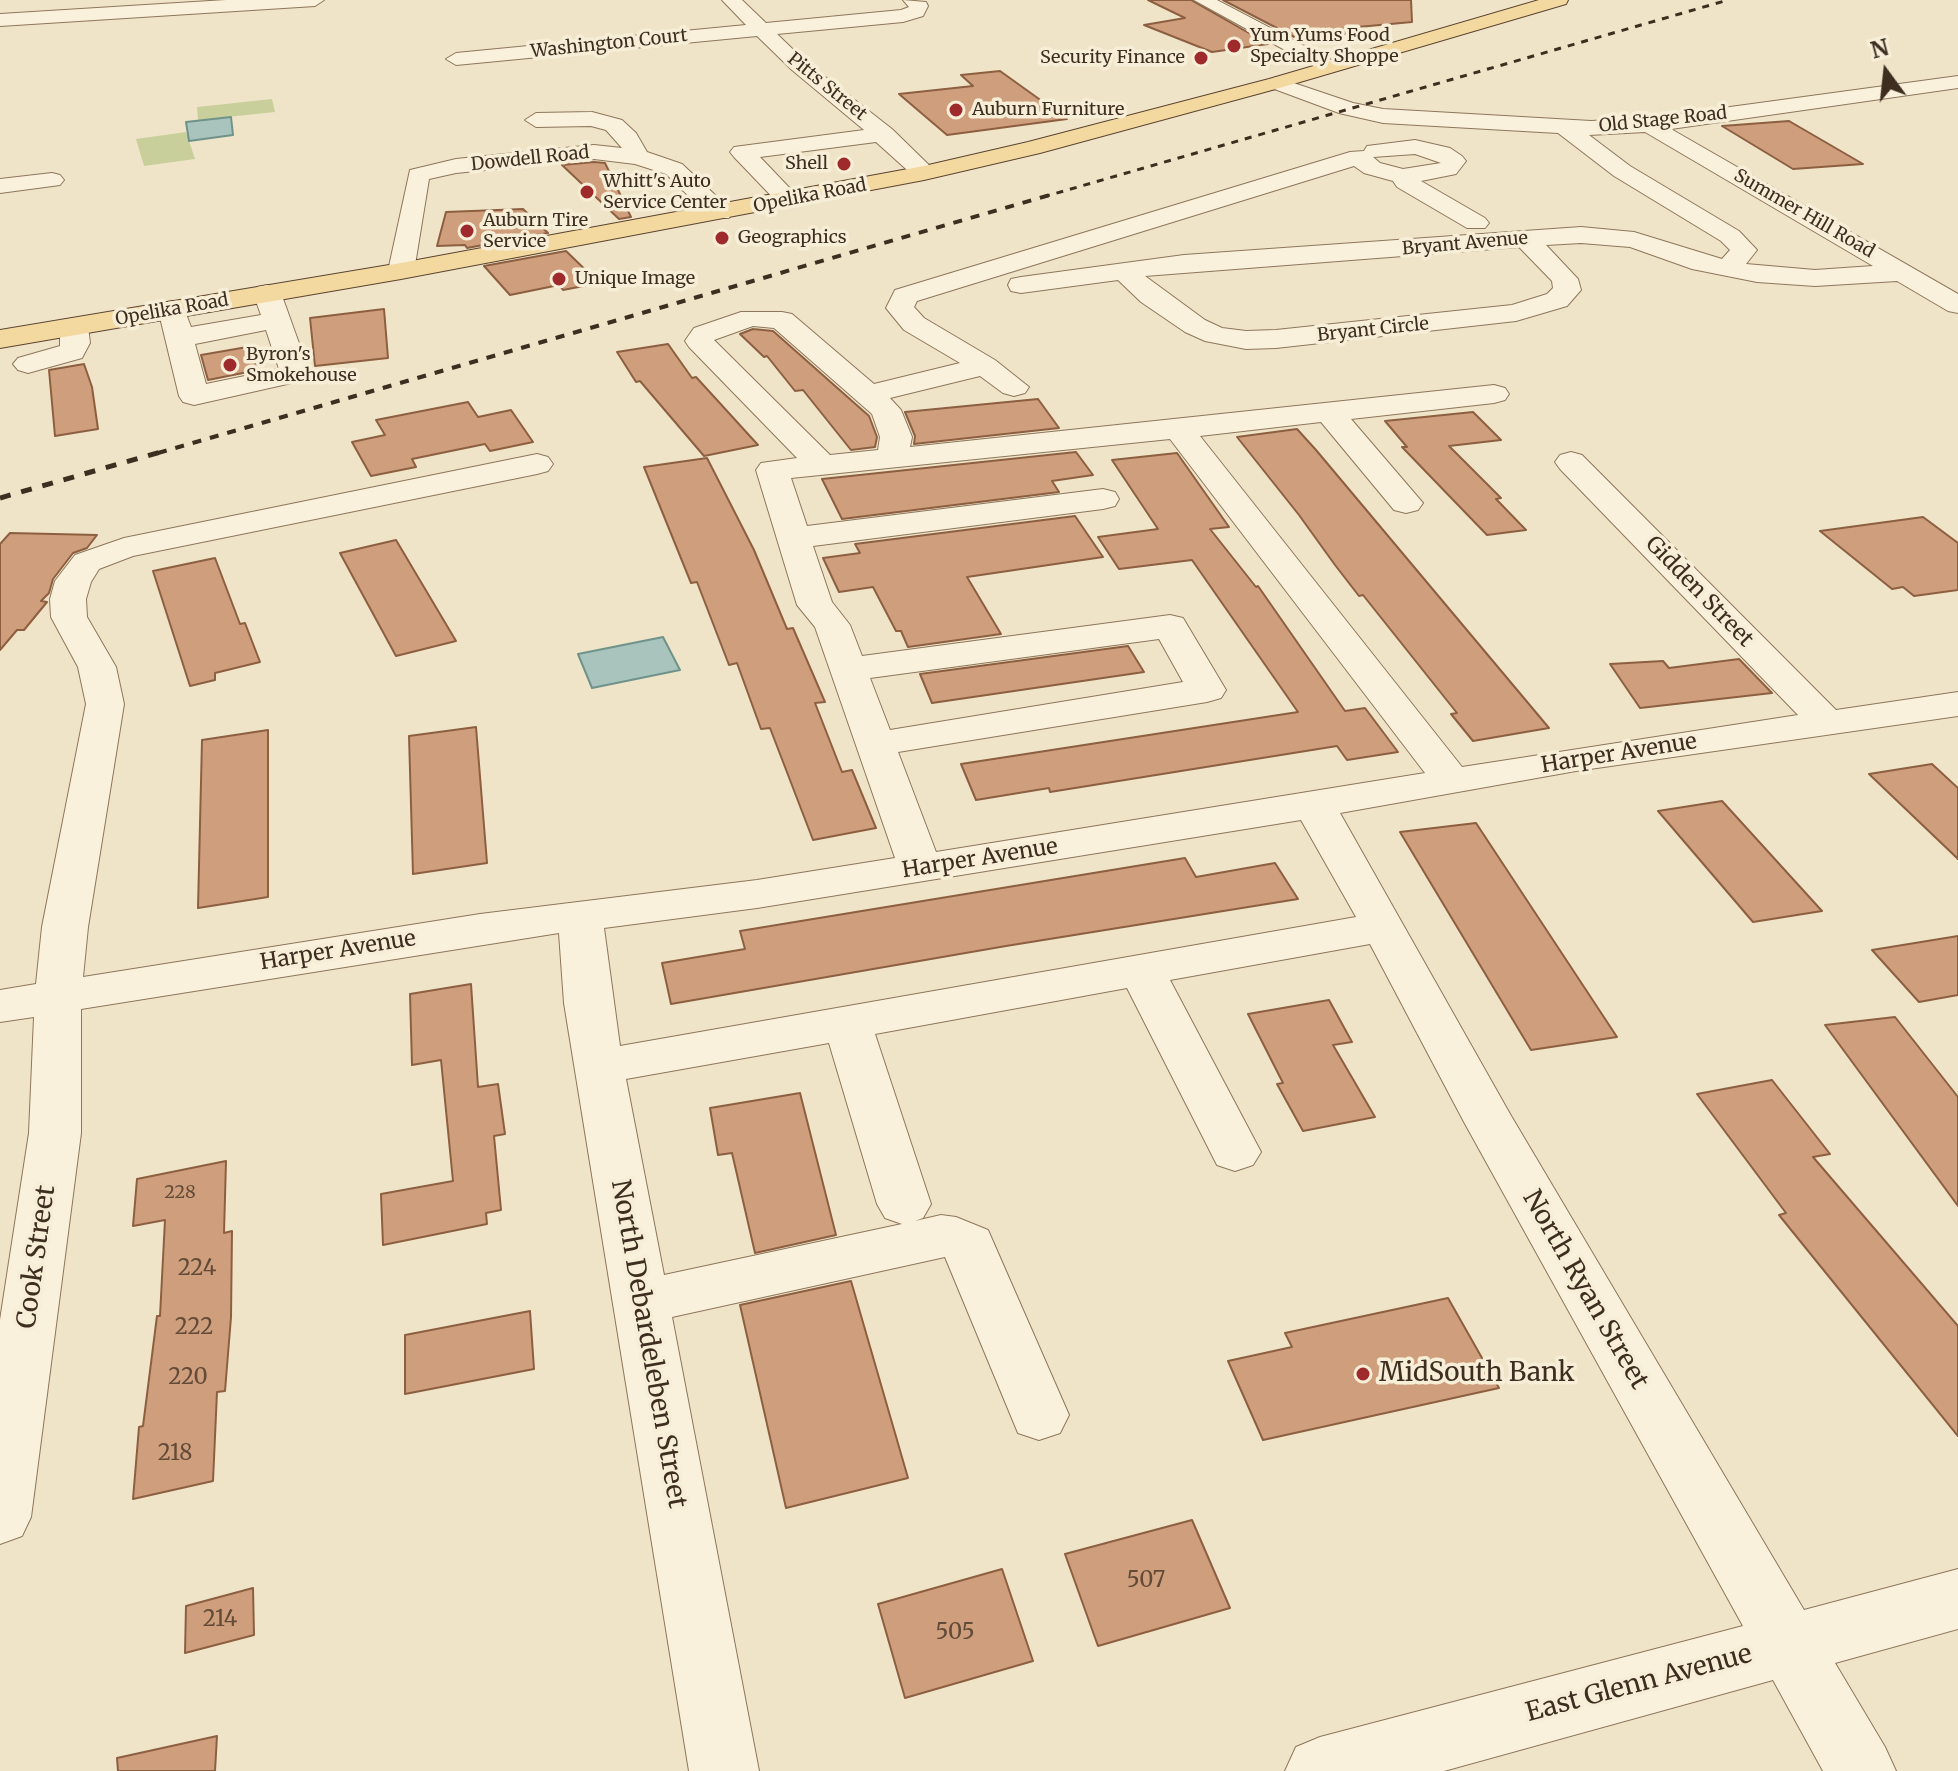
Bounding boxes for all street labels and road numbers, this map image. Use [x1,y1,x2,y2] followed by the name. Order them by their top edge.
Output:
[529,25,689,63] street label: Washington Court
[783,48,871,126] street label: Pitts Street
[1598,103,1728,137] street label: Old Stage Road
[470,142,590,176] street label: Dowdell Road
[1730,165,1878,263] street label: Summer Hill Road
[752,174,868,218] street label: Opelika Road
[1401,228,1529,260] street label: Bryant Avenue
[114,289,230,331] street label: Opelika Road
[1316,313,1430,347] street label: Bryant Circle
[1640,531,1758,653] street label: Gidden Street
[1539,729,1699,779] street label: Harper Avenue
[900,834,1060,884] street label: Harper Avenue
[258,926,418,976] street label: Harper Avenue
[604,1177,692,1511] street label: North Debardeleben Street
[12,1183,62,1331] street label: Cook Street
[1515,1185,1655,1395] street label: North Ryan Street
[1523,1639,1755,1729] street label: East Glenn Avenue

